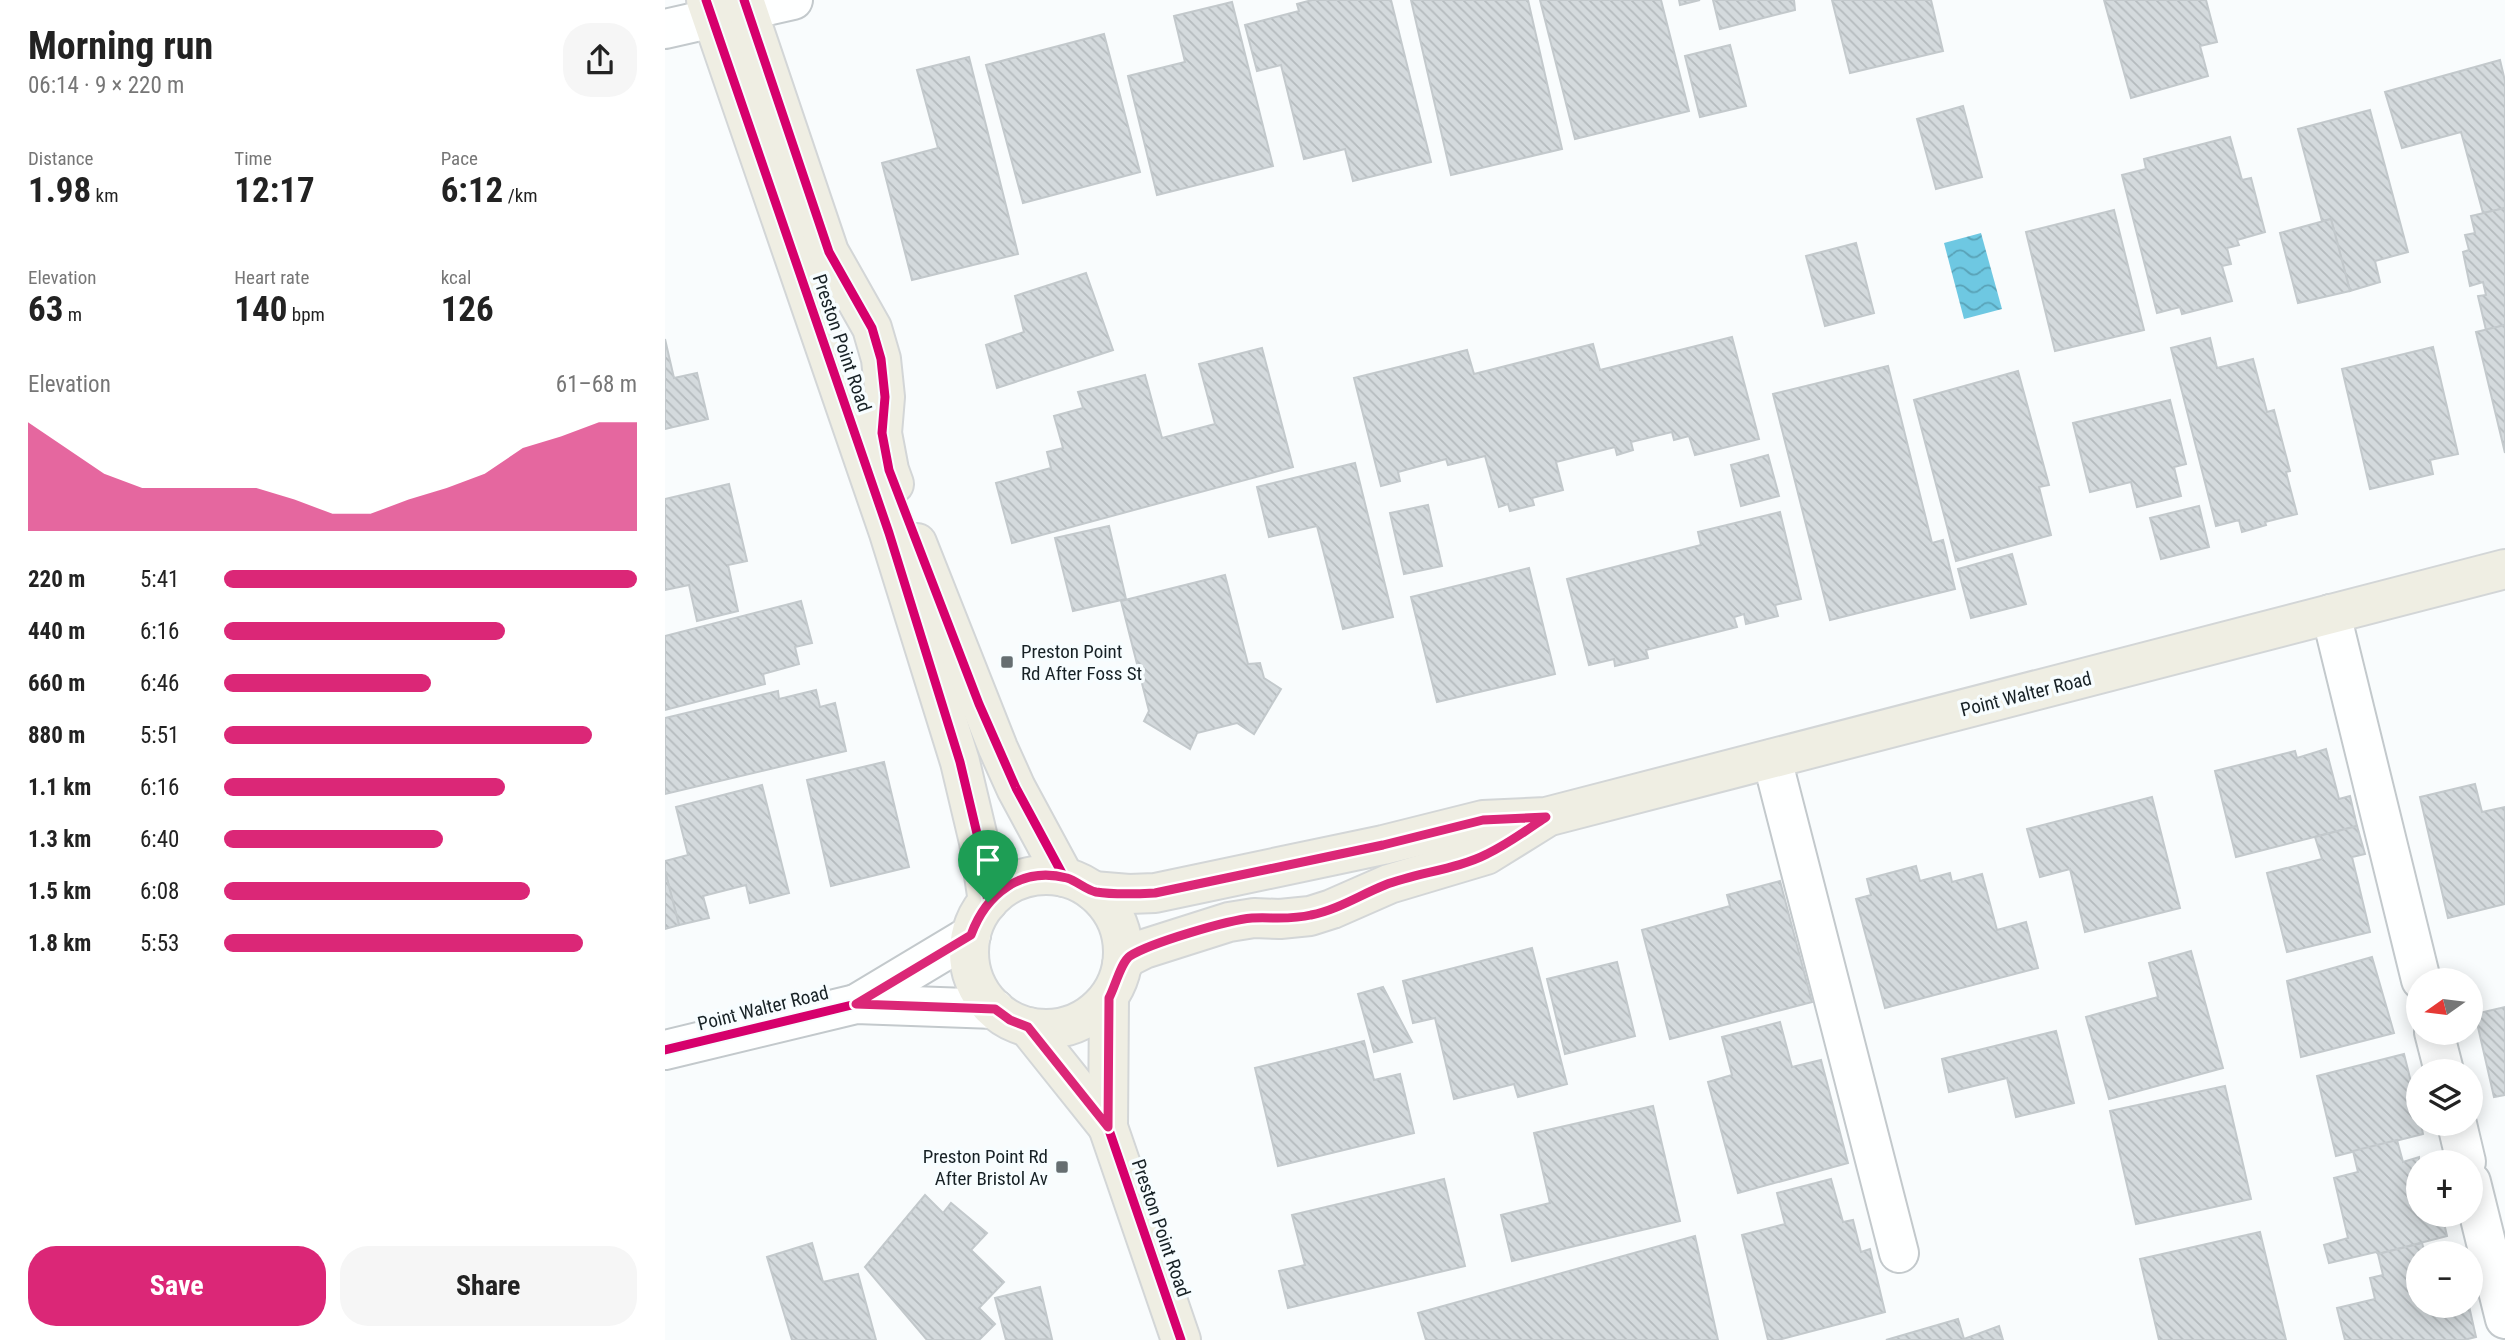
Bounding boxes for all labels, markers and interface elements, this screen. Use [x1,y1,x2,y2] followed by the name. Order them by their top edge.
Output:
[563,23,637,97] button: share
[28,24,213,68] text: Morning run
[28,72,184,99] text: 06:14 · 9 × 220 m
[28,147,93,170] text: Distance
[234,147,272,170] text: Time
[441,147,478,170] text: Pace
[28,170,91,211] text: 1.98
[234,170,315,211] text: 12:17
[441,170,503,211] text: 6:12
[91,184,118,207] text: km
[503,184,538,207] text: /km
[28,266,96,289] text: Elevation
[234,266,309,289] text: Heart rate
[441,266,471,289] text: kcal
[808,271,876,415] street label: Preston Point Road
[28,289,63,330] text: 63
[234,289,287,330] text: 140
[441,289,494,330] text: 126
[63,303,82,326] text: m
[287,303,325,326] text: bpm
[28,371,111,398] text: Elevation
[556,371,637,398] text: 61–68 m
[28,566,85,593] text: 220 m
[140,566,179,593] text: 5:41
[28,618,85,645] text: 440 m
[140,618,179,645] text: 6:16
[1021,640,1142,685] place label: Preston Point Rd After Foss St
[999,654,1015,670] marker: Preston Point Rd After Foss St
[1958,667,2094,721] street label: Point Walter Road
[28,670,85,697] text: 660 m
[140,670,179,697] text: 6:46
[28,722,85,749] text: 880 m
[140,722,179,749] text: 5:51
[28,774,91,801] text: 1.1 km
[140,774,179,801] text: 6:16
[28,826,91,853] text: 1.3 km
[140,826,179,853] text: 6:40
[958,830,1018,902] pin
[969,841,1007,879] icon: arrive
[28,878,91,905] text: 1.5 km
[140,878,179,905] text: 6:08
[28,930,91,957] text: 1.8 km
[140,930,179,957] text: 5:53
[2406,968,2483,1045] north arrow
[2406,968,2483,1318] map controls
[695,981,831,1035] street label: Point Walter Road
[2406,1059,2483,1136] button: layers
[923,1145,1048,1190] place label: Preston Point Rd After Bristol Av
[2406,1150,2483,1227] button: +
[1127,1156,1195,1300] street label: Preston Point Road
[1054,1159,1070,1175] marker: Preston Point Rd After Bristol Av
[2406,1241,2483,1318] button: −
[28,1246,326,1326] button: Save
[340,1246,637,1326] button: Share

